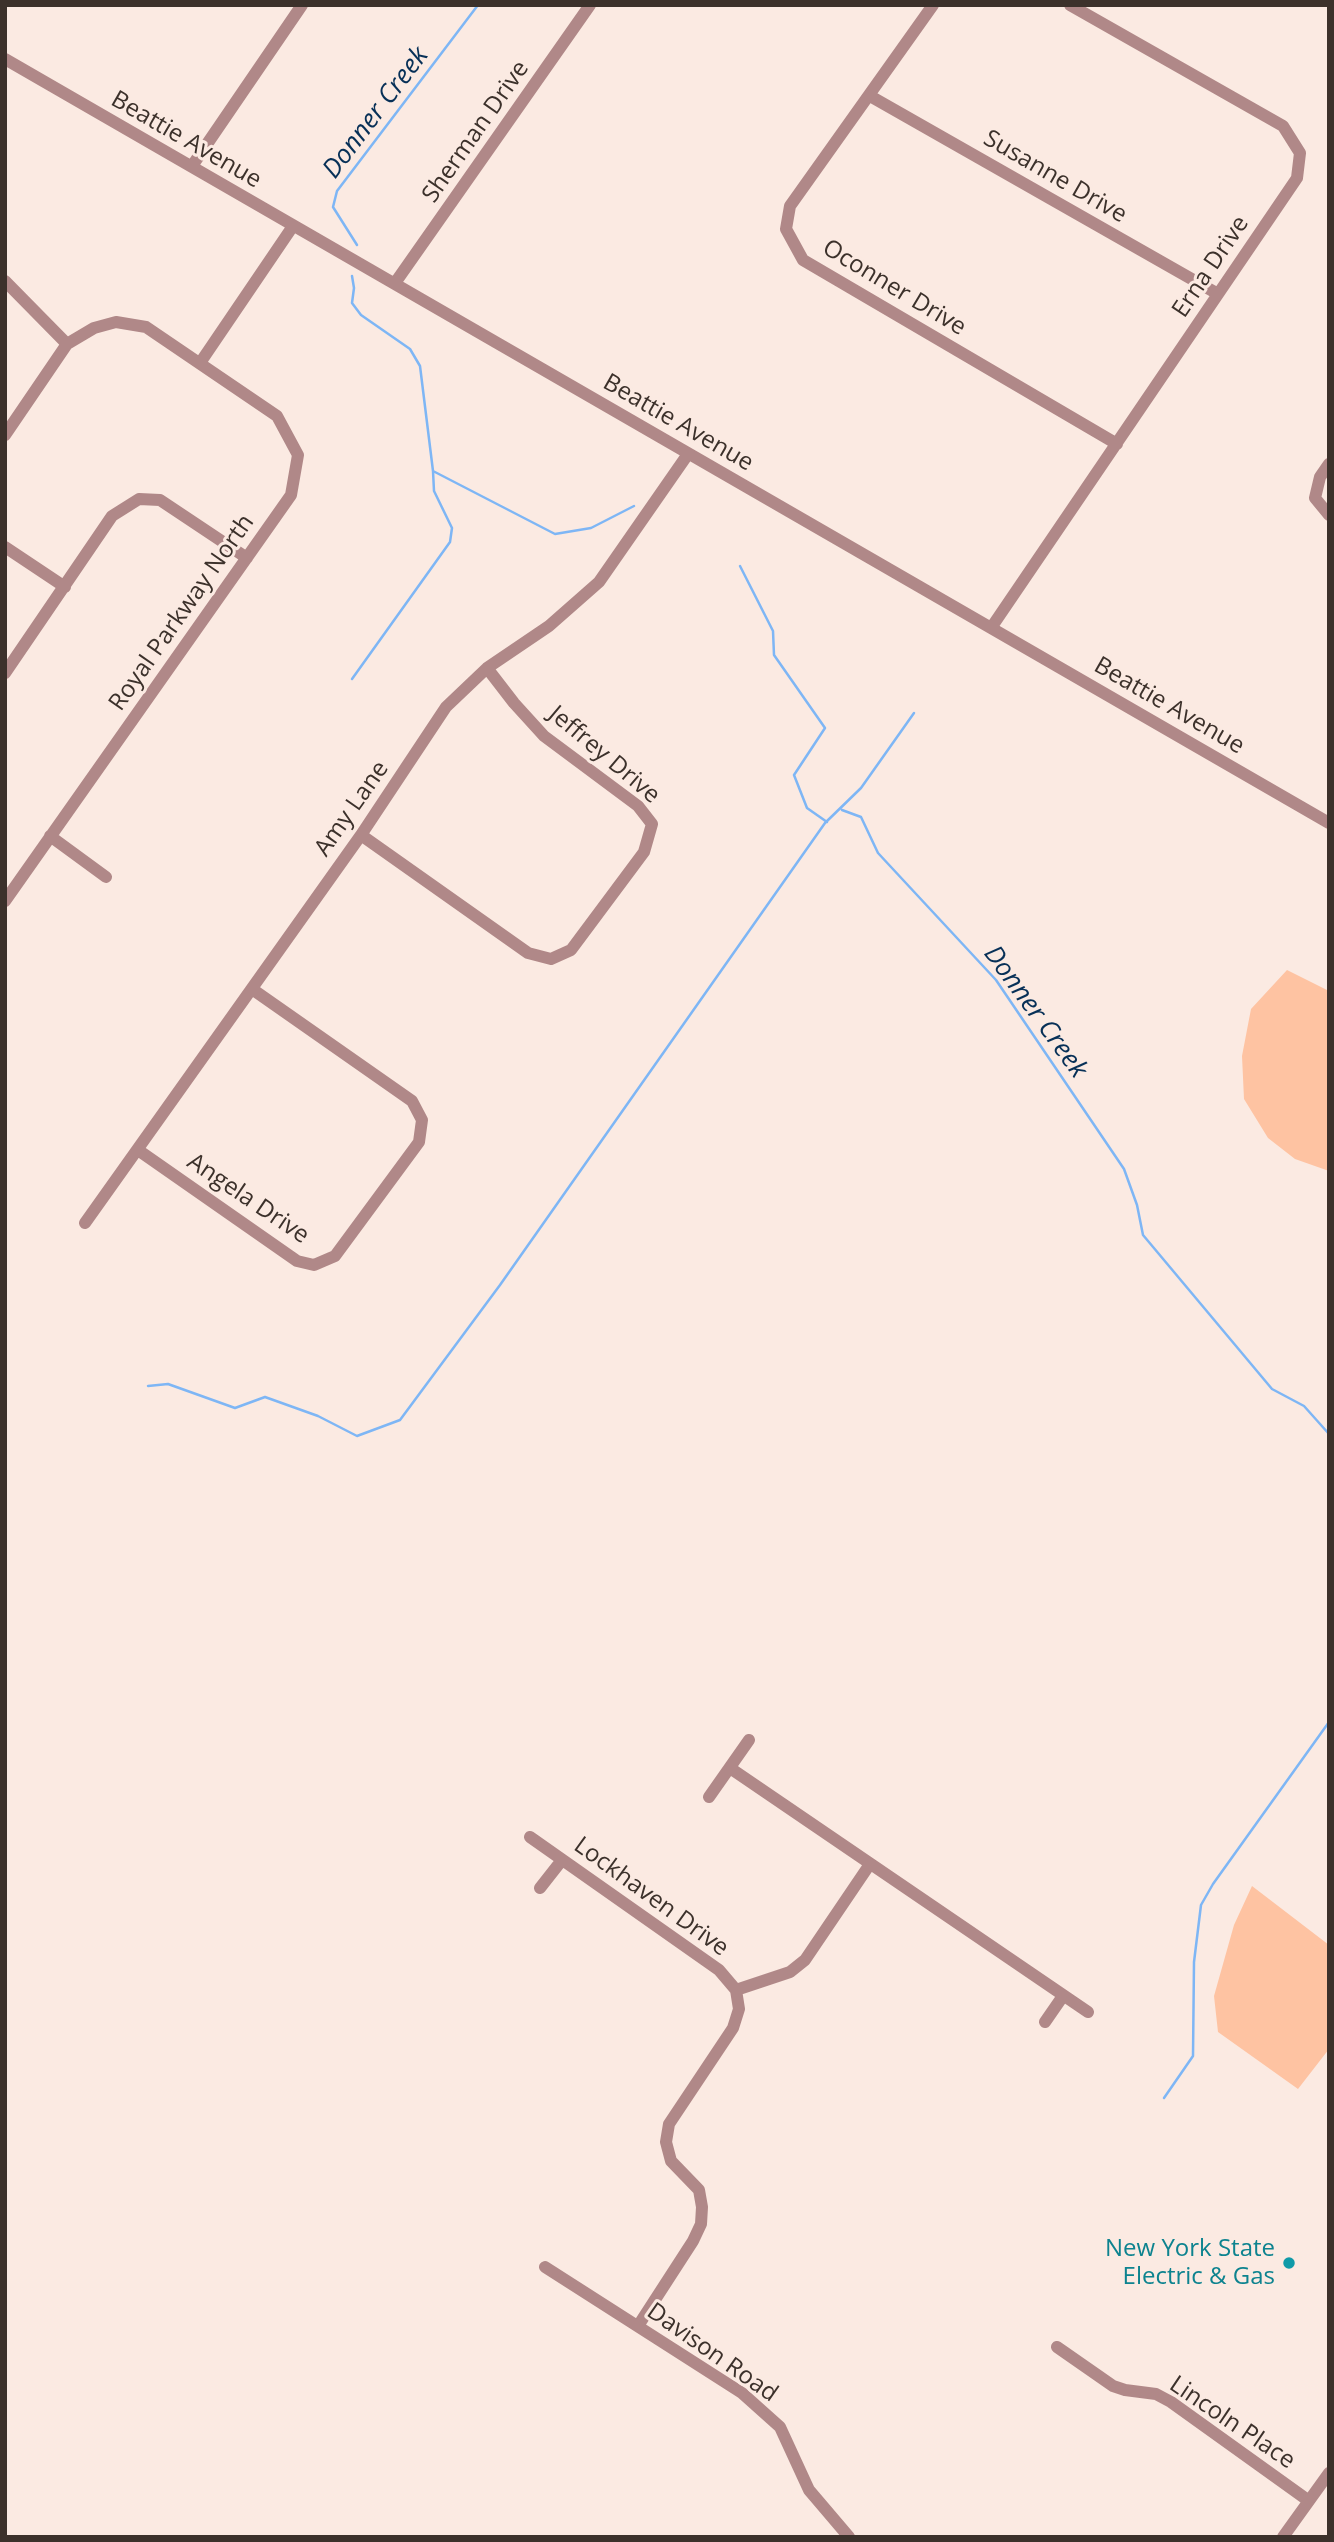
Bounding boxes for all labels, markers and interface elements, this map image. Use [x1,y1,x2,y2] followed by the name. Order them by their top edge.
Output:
[317,41,435,185] water label: Donner Creek
[416,56,536,208] street label: Sherman Drive
[106,85,266,195] street label: Beattie Avenue
[978,124,1132,230] street label: Susanne Drive
[1167,211,1255,323] street label: Erna Drive
[817,234,971,342] street label: Oconner Drive
[598,368,758,478] street label: Beattie Avenue
[103,509,261,717] street label: Royal Parkway North
[1089,651,1249,761] street label: Beattie Avenue
[543,700,665,810] street label: Jeffrey Drive
[309,756,395,862] street label: Amy Lane
[977,940,1093,1084] water label: Donner Creek
[182,1148,314,1250] street label: Angela Drive
[568,1831,734,1963] street label: Lockhaven Drive
[1105,2235,1275,2291] place label: New York State Electric & Gas
[1281,2255,1297,2271] marker: New York State Electric & Gas
[641,2297,783,2409] street label: Davison Road
[1164,2371,1300,2475] street label: Lincoln Place

